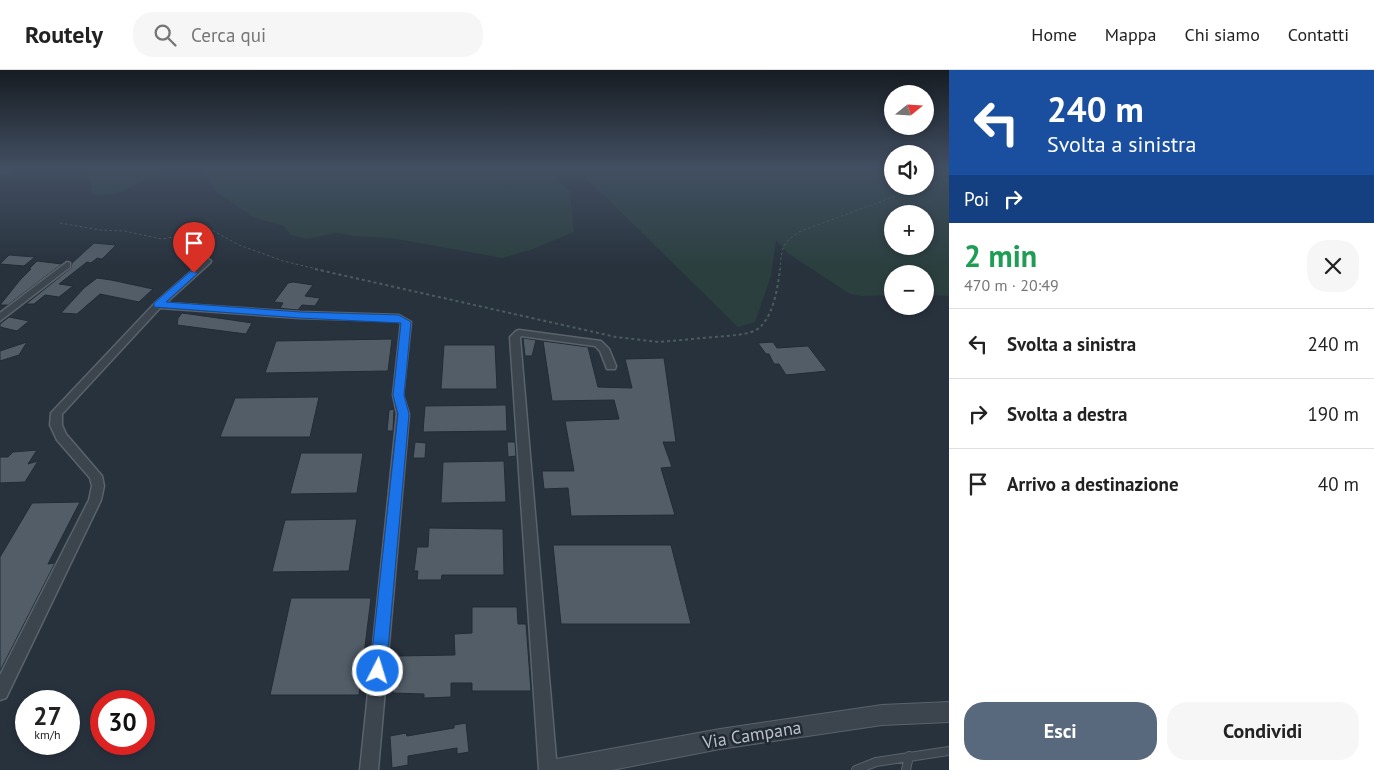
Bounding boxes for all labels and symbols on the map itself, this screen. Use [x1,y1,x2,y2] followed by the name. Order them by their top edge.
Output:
[884,85,934,135] north arrow
[173,222,215,273] pin
[351,644,403,696] position arrow
[90,690,155,755] speed limit sign: 30
[700,715,803,754] street label: Via Campana

